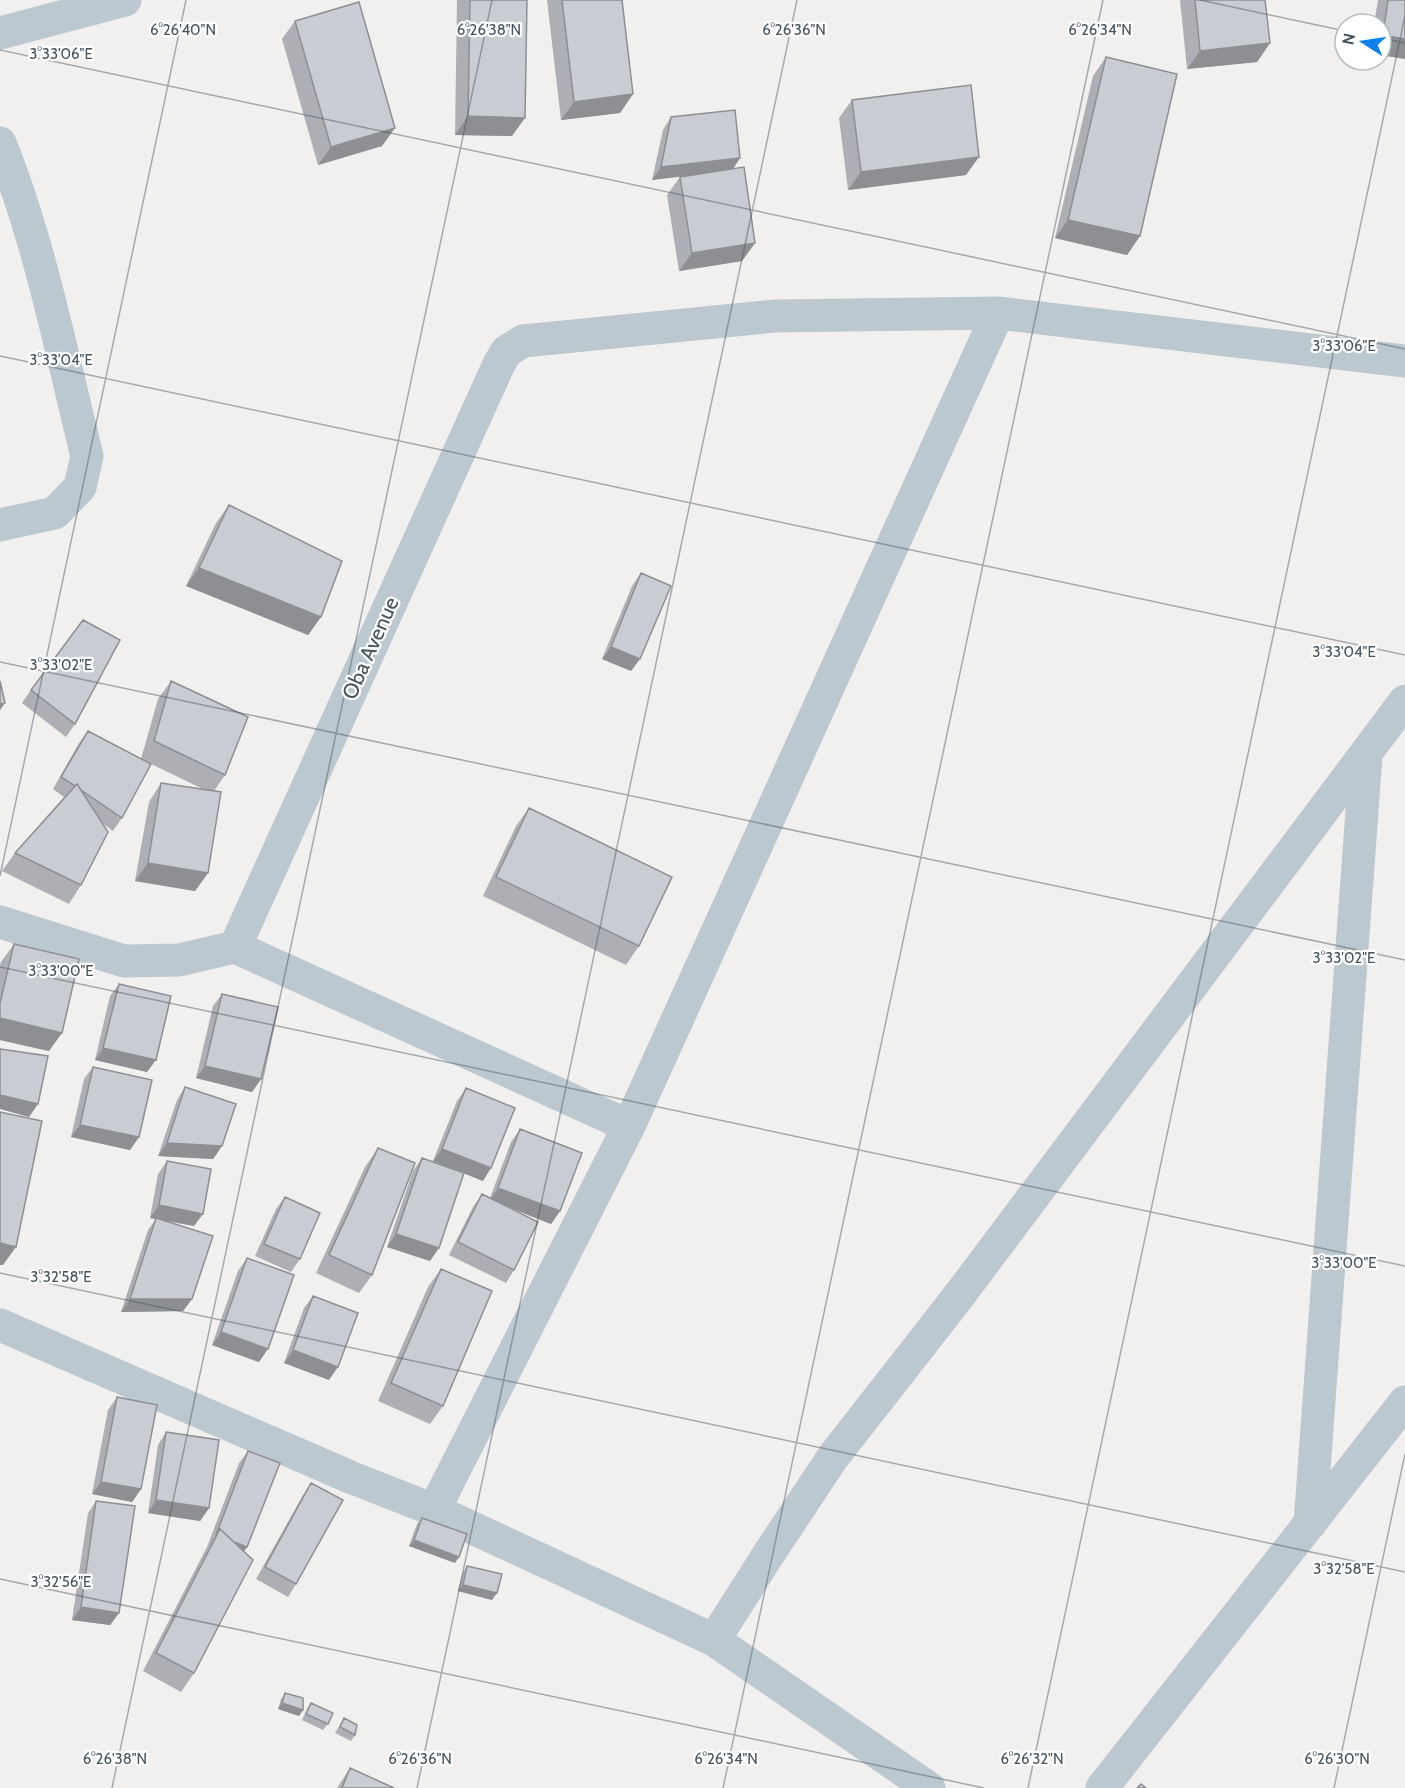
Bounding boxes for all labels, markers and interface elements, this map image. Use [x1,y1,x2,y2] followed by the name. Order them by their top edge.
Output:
[1333,12,1393,72] north arrow
[150,21,216,39] text: 6°26'40"N
[457,21,521,39] text: 6°26'38"N
[762,21,826,39] text: 6°26'36"N
[1068,21,1132,39] text: 6°26'34"N
[1338,31,1359,46] text: N
[29,45,93,63] text: 3°33'06"E
[1312,337,1376,355] text: 3°33'06"E
[29,351,93,369] text: 3°33'04"E
[336,593,404,703] street label: Oba Avenue
[1312,643,1376,661] text: 3°33'04"E
[30,656,92,674] text: 3°33'02"E
[1313,949,1375,967] text: 3°33'02"E
[28,962,94,980] text: 3°33'00"E
[1311,1254,1377,1272] text: 3°33'00"E
[30,1268,92,1286] text: 3°32'58"E
[1313,1560,1375,1578] text: 3°32'58"E
[31,1573,91,1591] text: 3°32'56"E
[83,1750,147,1768] text: 6°26'38"N
[388,1750,452,1768] text: 6°26'36"N
[694,1750,758,1768] text: 6°26'34"N
[1000,1750,1064,1768] text: 6°26'32"N
[1304,1750,1370,1768] text: 6°26'30"N

